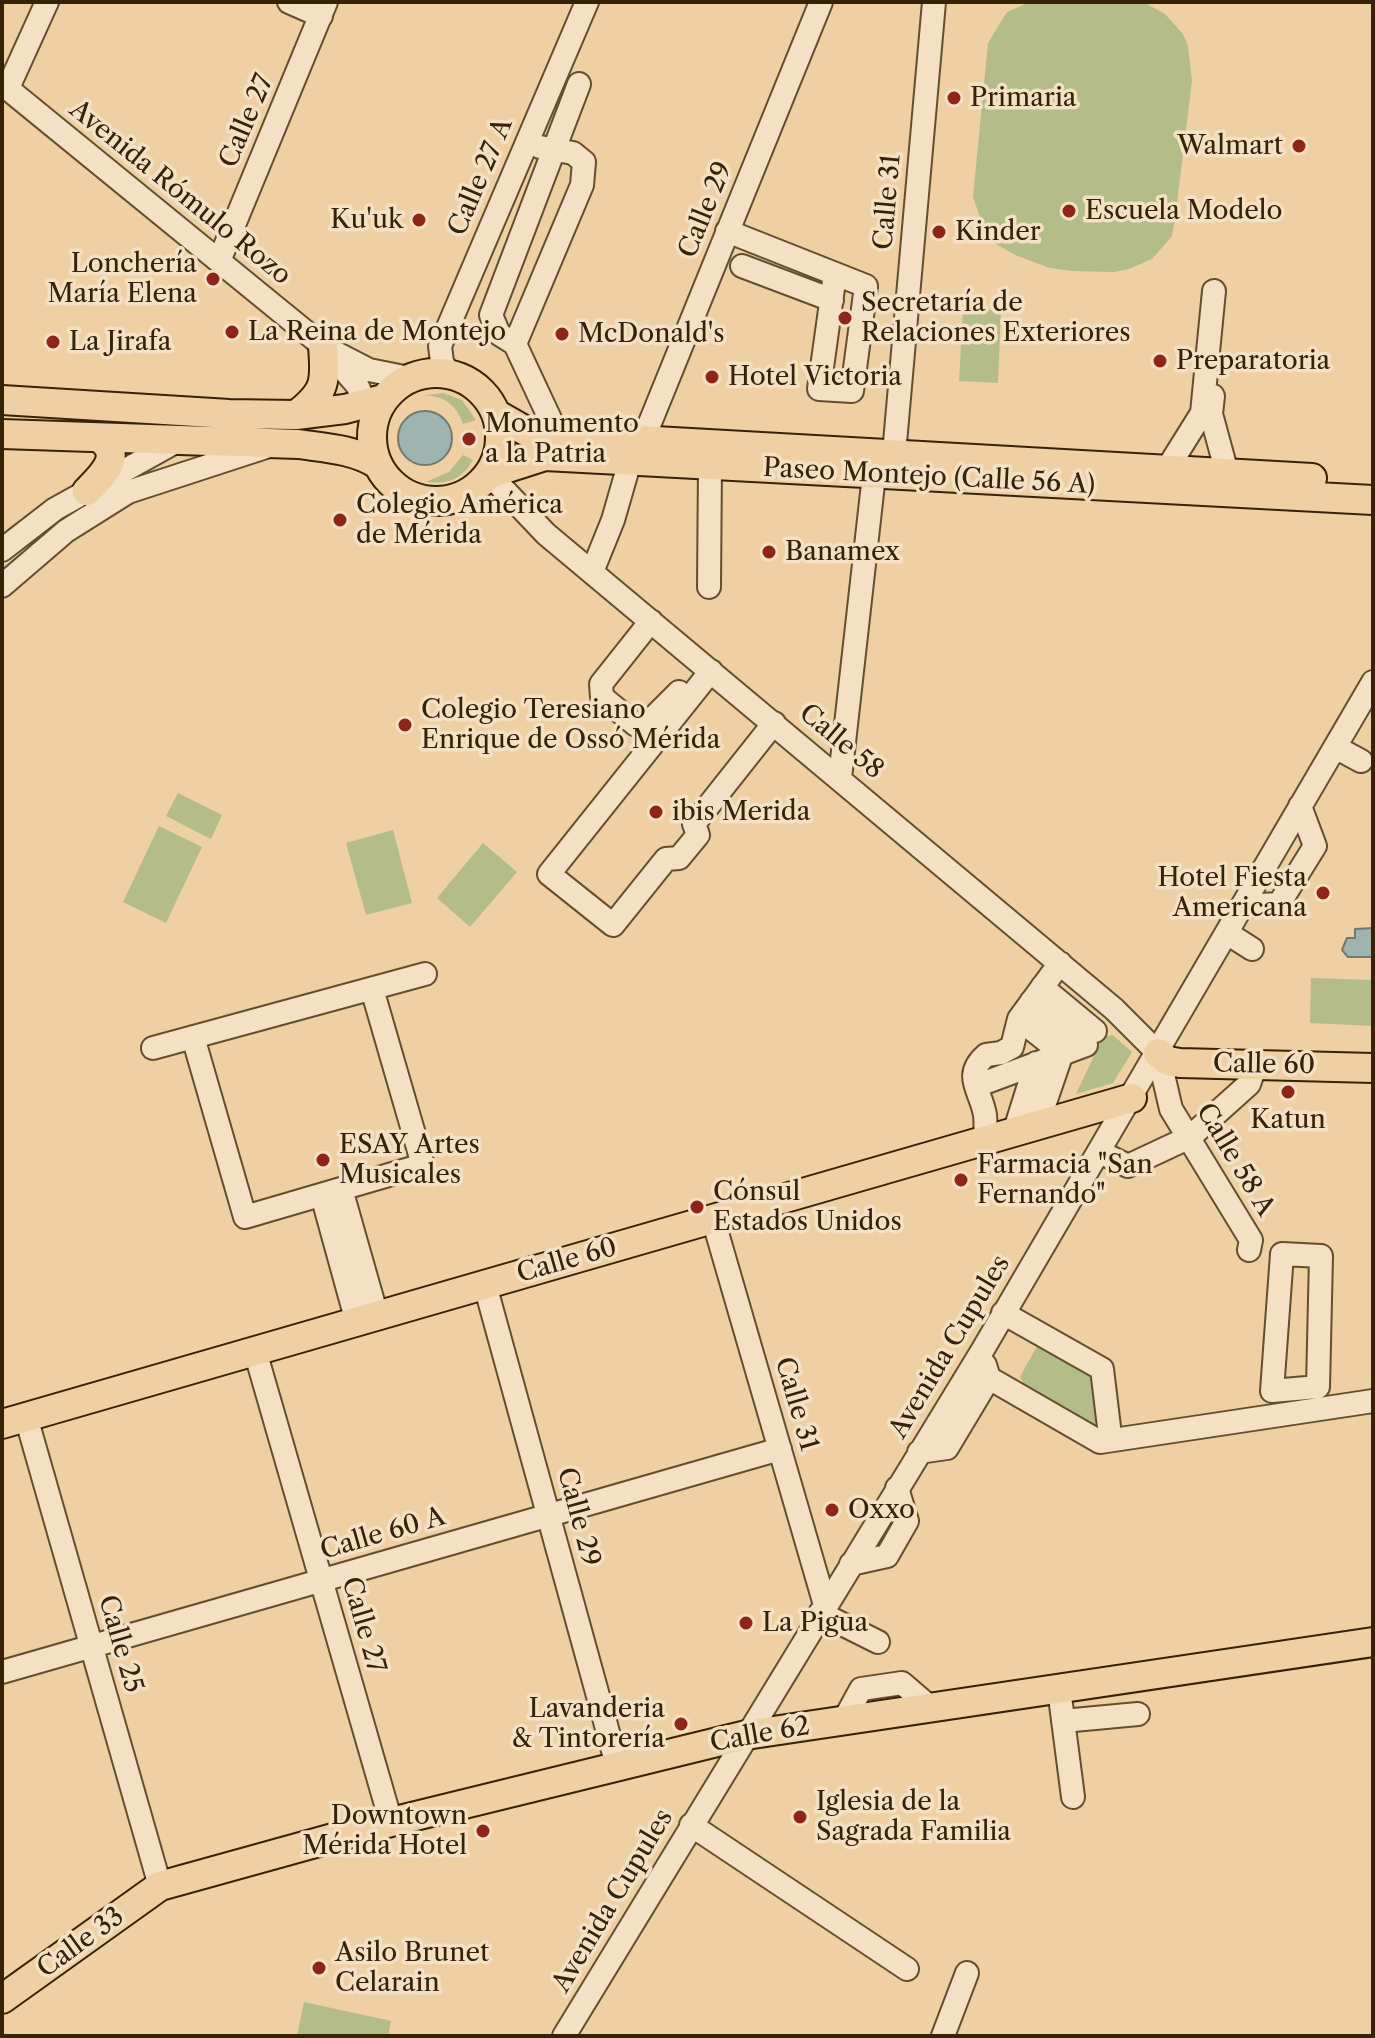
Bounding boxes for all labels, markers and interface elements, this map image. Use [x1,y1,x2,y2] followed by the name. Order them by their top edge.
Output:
[213,70,281,172] street label: Calle 27
[970,82,1077,114] place label: Primaria
[945,89,963,107] marker: Primaria
[63,94,297,292] street label: Avenida Rómulo Rozo
[442,114,520,240] street label: Calle 27 A
[1177,130,1283,162] place label: Walmart
[1290,137,1308,155] marker: Walmart
[868,153,908,251] street label: Calle 31
[673,157,739,263] street label: Calle 29
[1085,195,1282,227] place label: Escuela Modelo
[1060,202,1078,220] marker: Escuela Modelo
[330,204,403,236] place label: Ku'uk
[410,211,428,229] marker: Ku'uk
[955,216,1041,248] place label: Kinder
[930,223,948,241] marker: Kinder
[48,248,197,310] place label: Lonchería María Elena
[204,270,222,288] marker: Lonchería María Elena
[861,287,1131,348] place label: Secretaría de Relaciones Exteriores
[836,309,854,327] marker: Secretaría de Relaciones Exteriores
[248,316,506,348] place label: La Reina de Montejo
[578,318,725,350] place label: McDonald's
[223,323,241,341] marker: La Reina de Montejo
[553,325,571,343] marker: McDonald's
[69,326,171,358] place label: La Jirafa
[44,333,62,351] marker: La Jirafa
[1176,345,1330,377] place label: Preparatoria
[1151,352,1169,370] marker: Preparatoria
[728,361,902,393] place label: Hotel Victoria
[703,368,721,386] marker: Hotel Victoria
[485,408,639,470] place label: Monumento a la Patria
[460,430,478,448] marker: Monumento a la Patria
[762,453,1096,501] street label: Paseo Montejo (Calle 56 A)
[356,489,563,550] place label: Colegio América de Mérida
[331,511,349,529] marker: Colegio América de Mérida
[785,536,900,568] place label: Banamex
[760,543,778,561] marker: Banamex
[421,694,720,756] place label: Colegio Teresiano Enrique de Ossó Mérida
[793,698,889,786] street label: Calle 58
[396,716,414,734] marker: Colegio Teresiano Enrique de Ossó Mérida
[672,796,810,828] place label: ibis Merida
[647,803,665,821] marker: ibis Merida
[1158,862,1307,924] place label: Hotel Fiesta Americana
[1314,884,1332,902] marker: Hotel Fiesta Americana
[1213,1049,1315,1081] street label: Calle 60
[1279,1083,1297,1101] marker: Katun
[1189,1098,1281,1222] street label: Calle 58 A
[1250,1104,1326,1136] place label: Katun
[339,1129,480,1190] place label: ESAY Artes Musicales
[977,1149,1153,1210] place label: Farmacia "San Fernando"
[314,1151,332,1169] marker: ESAY Artes Musicales
[952,1171,970,1189] marker: Farmacia "San Fernando"
[713,1176,902,1238] place label: Cónsul Estados Unidos
[688,1198,706,1216] marker: Cónsul Estados Unidos
[513,1232,621,1290] street label: Calle 60
[883,1250,1017,1444] street label: Avenida Cupules
[768,1354,824,1454] street label: Calle 31
[550,1464,606,1570] street label: Calle 29
[848,1494,915,1526] place label: Oxxo
[317,1501,449,1567] street label: Calle 60 A
[823,1501,841,1519] marker: Oxxo
[334,1573,392,1677] street label: Calle 27
[91,1592,149,1696] street label: Calle 25
[762,1607,868,1639] place label: La Pigua
[737,1614,755,1632] marker: La Pigua
[511,1693,665,1754] place label: Lavanderia & Tintorería
[708,1711,812,1759] street label: Calle 62
[672,1715,690,1733] marker: Lavanderia & Tintorería
[816,1786,1011,1848] place label: Iglesia de la Sagrada Familia
[302,1800,467,1862] place label: Downtown Mérida Hotel
[546,1804,680,1998] street label: Avenida Cupules
[791,1808,809,1826] marker: Iglesia de la Sagrada Familia
[474,1822,492,1840] marker: Downtown Mérida Hotel
[32,1901,130,1985] street label: Calle 33
[335,1937,489,1998] place label: Asilo Brunet Celarain
[310,1959,328,1977] marker: Asilo Brunet Celarain

